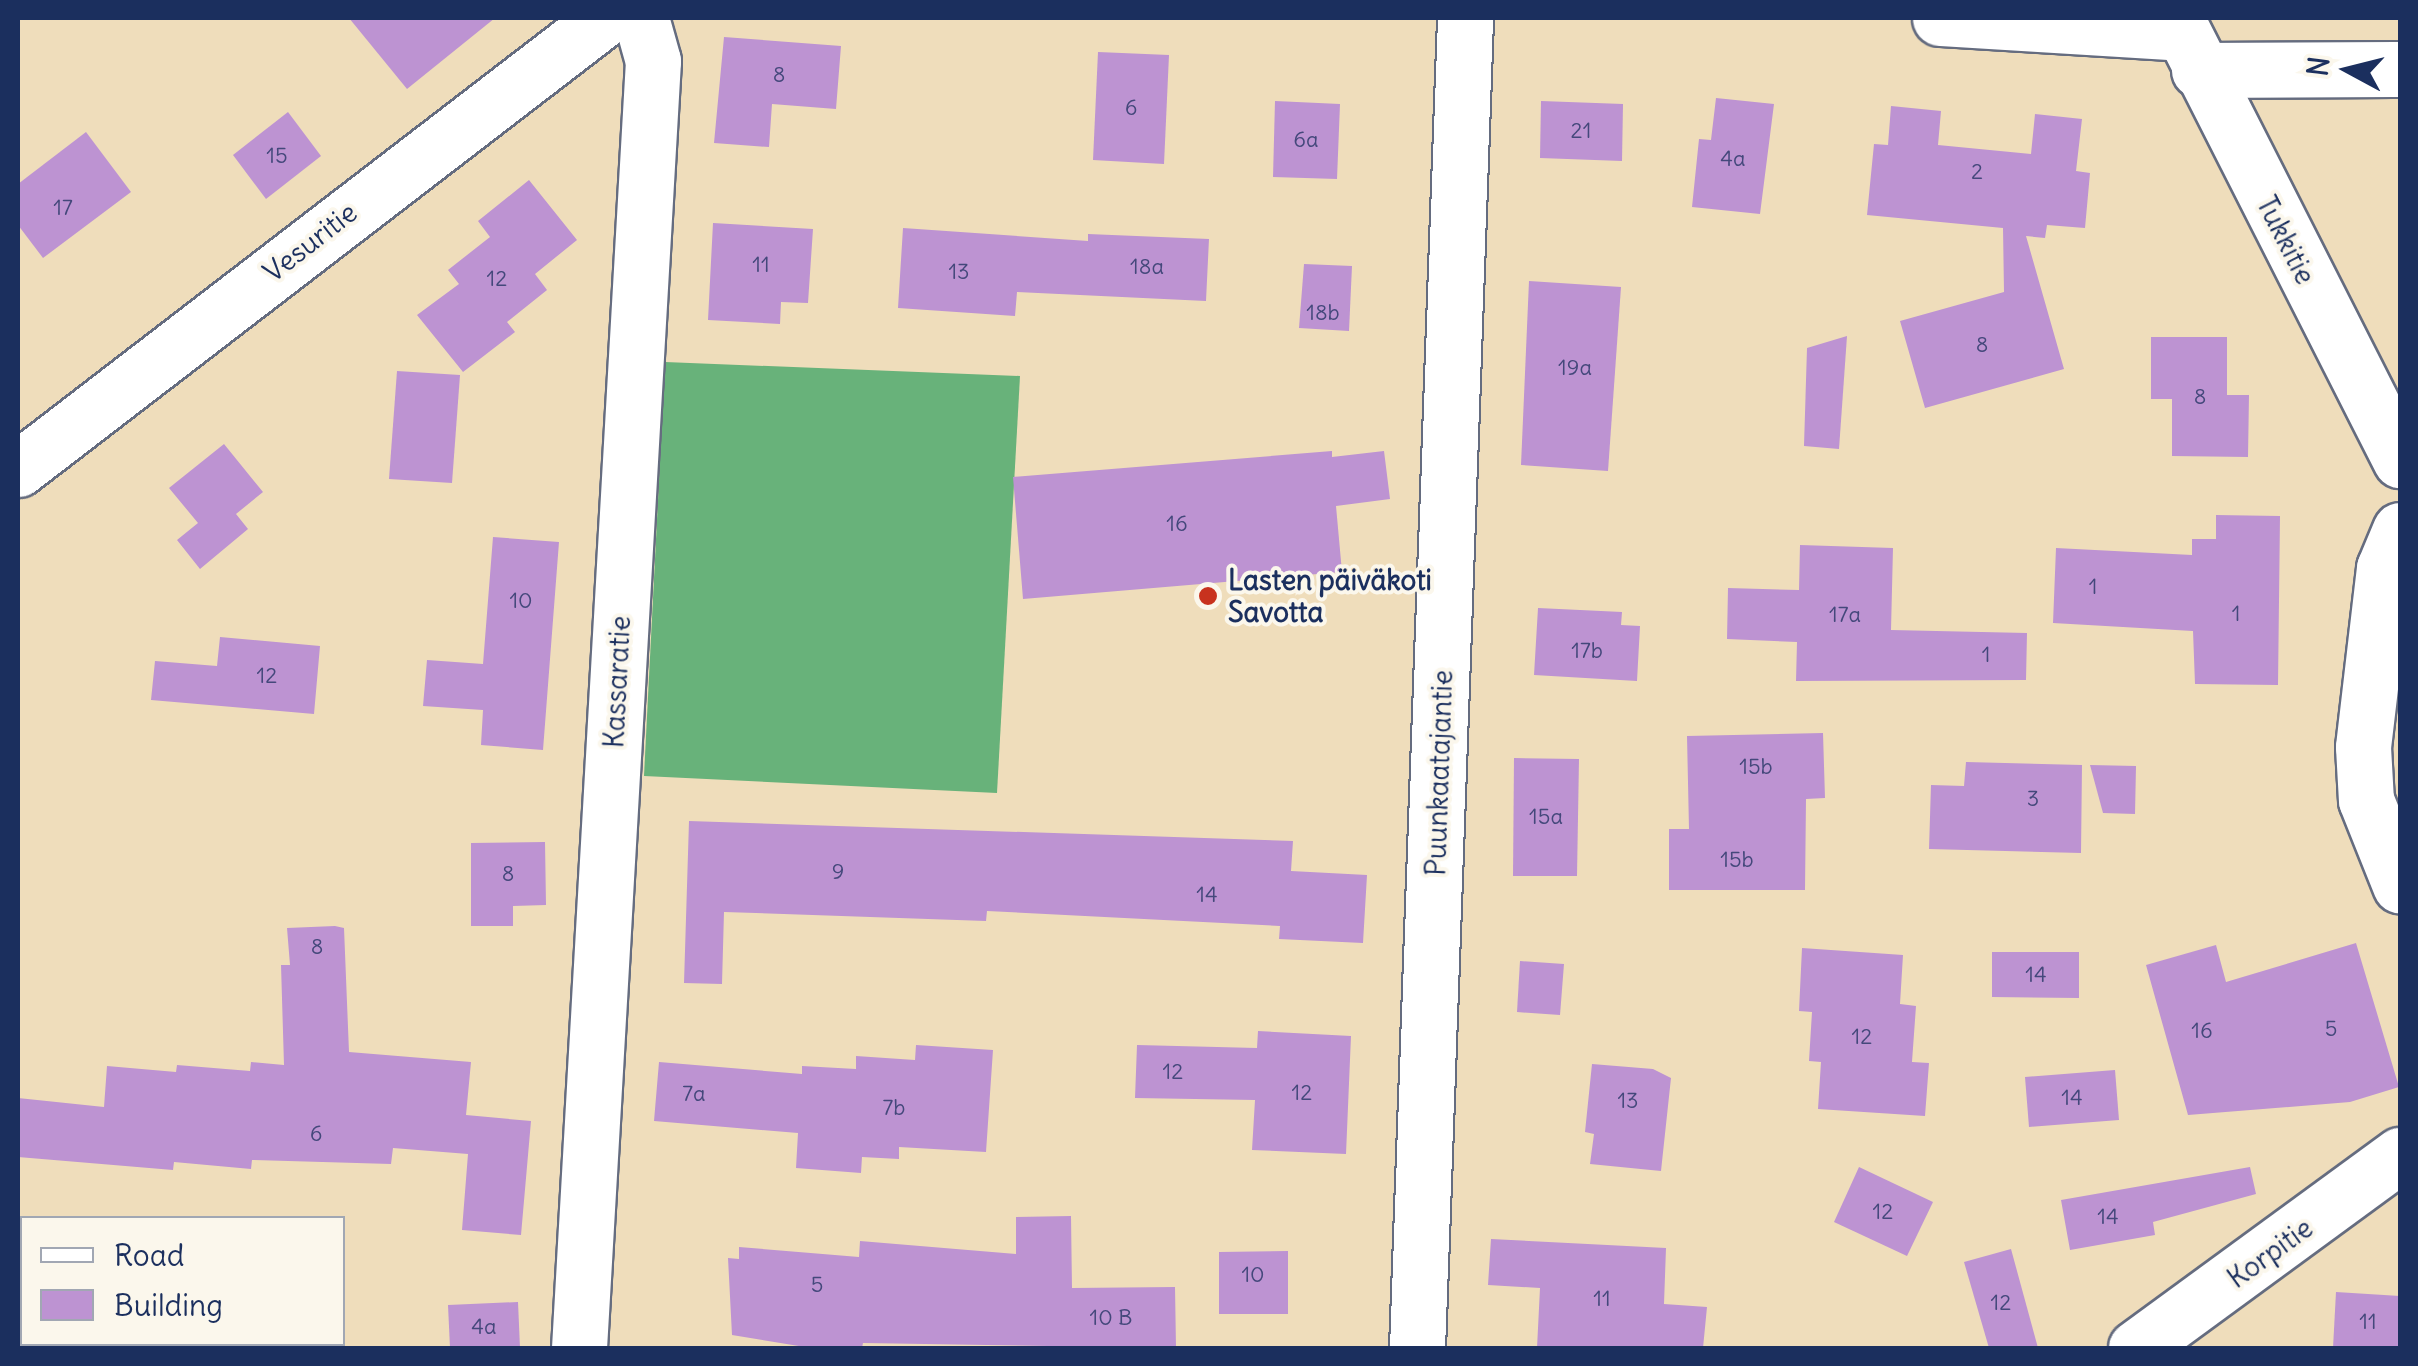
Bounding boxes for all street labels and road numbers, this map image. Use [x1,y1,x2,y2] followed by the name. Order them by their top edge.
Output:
[2250,190,2322,290] street label: Tukkitie
[257,195,363,289] street label: Vesuritie
[597,615,637,749] street label: Kassaratie
[1419,669,1459,877] street label: Puunkaatajantie
[2221,1211,2319,1295] street label: Korpitie

